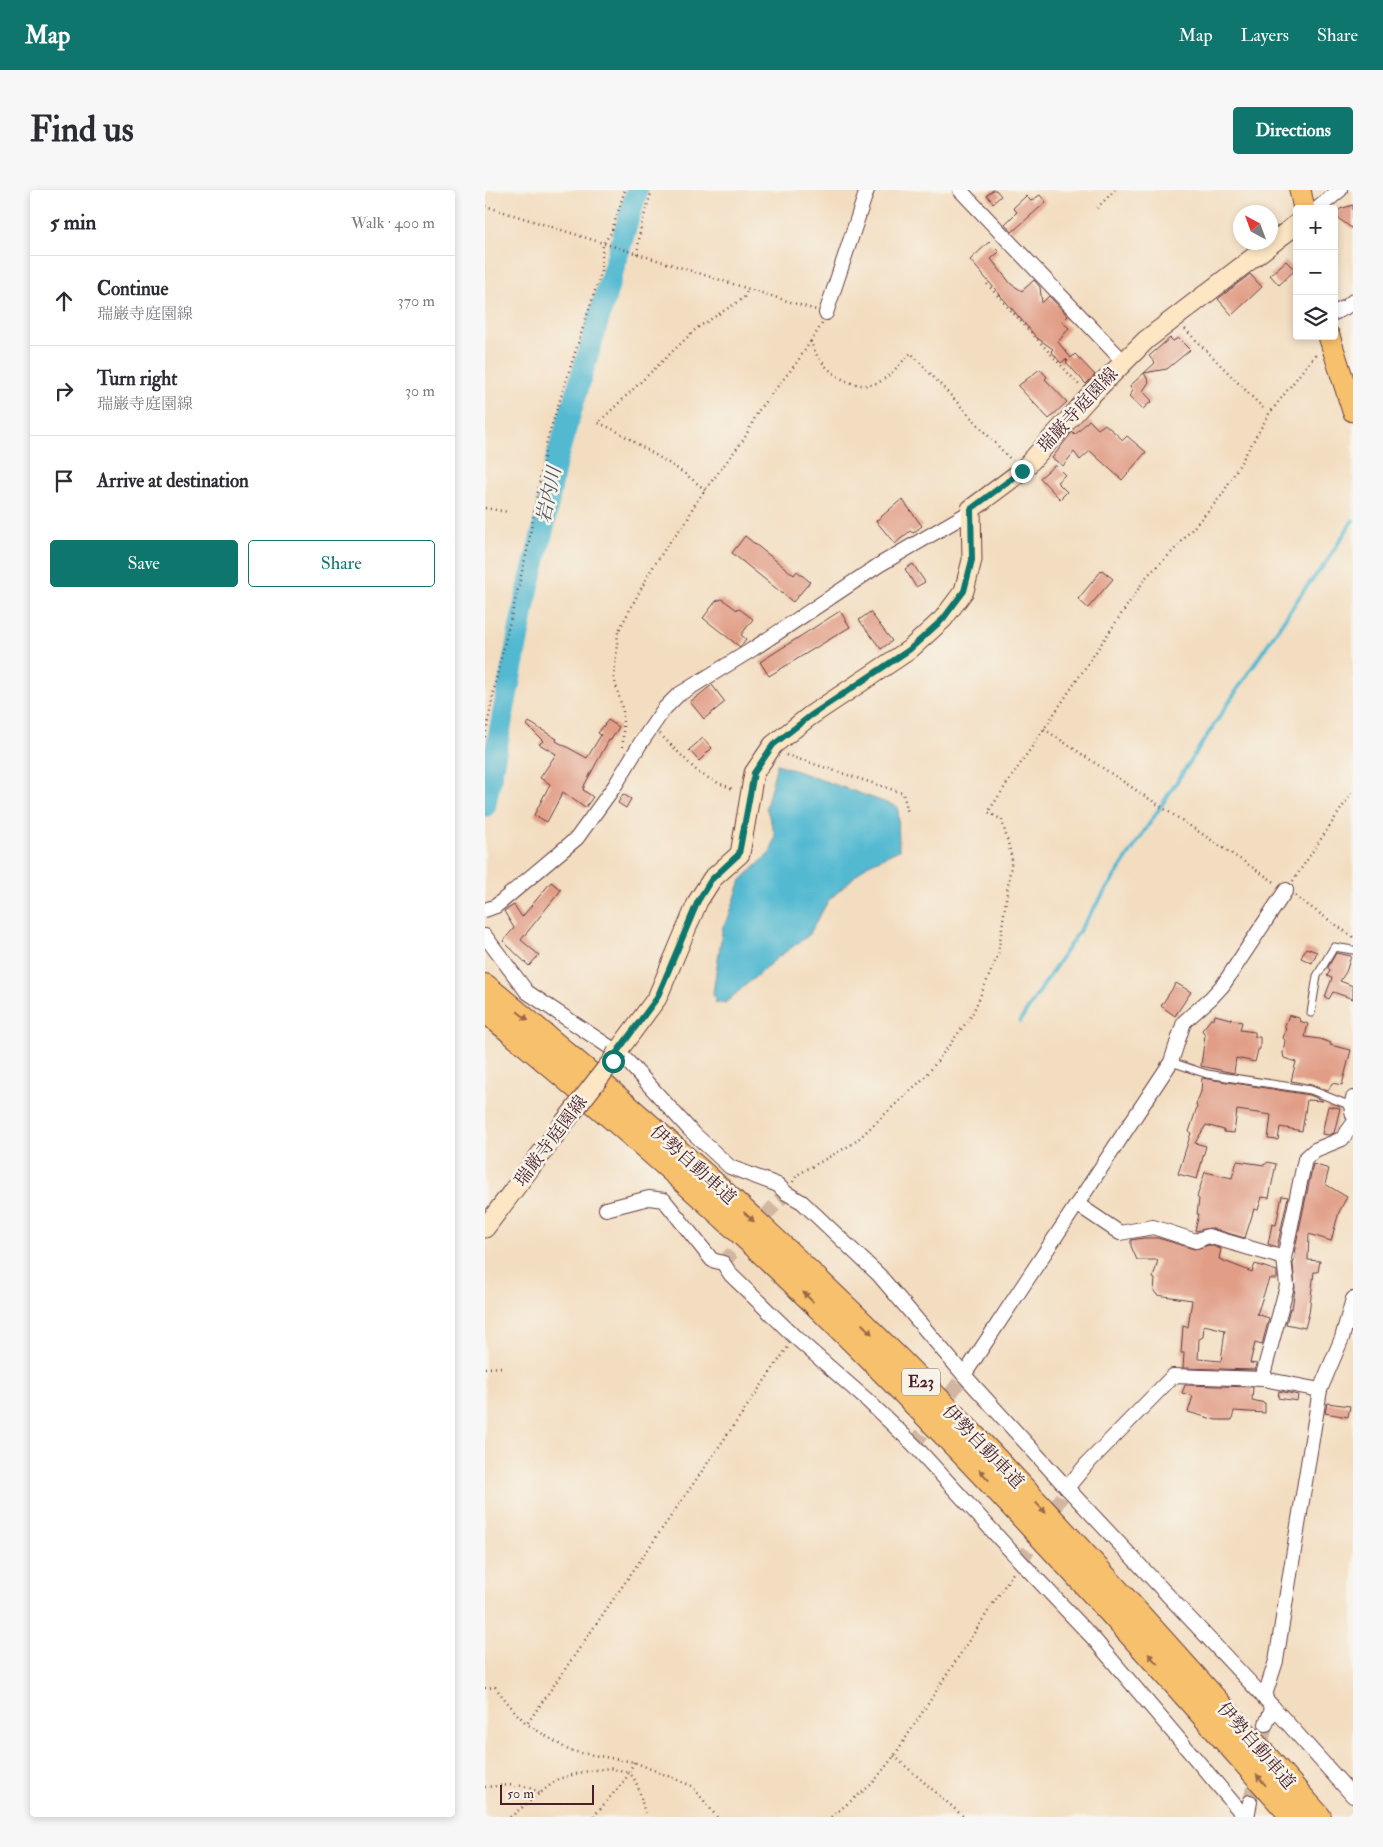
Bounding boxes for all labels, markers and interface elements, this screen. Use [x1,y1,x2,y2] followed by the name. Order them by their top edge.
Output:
[25,20,70,51] text: Map
[1179,24,1213,47] text: Map
[1241,24,1289,47] text: Layers
[1317,24,1358,47] text: Share
[1233,107,1353,154] button: Directions
[30,108,134,152] text: Find us
[1233,205,1278,250] north arrow
[1293,205,1338,340] map controls
[1293,205,1338,250] button: +
[50,209,96,236] text: 5 min
[351,213,435,233] text: Walk · 400 m
[1293,250,1338,295] button: −
[97,277,168,301] text: Continue
[50,287,78,315] icon: ahead
[398,291,435,311] text: 370 m
[1293,295,1338,340] button: layers
[97,304,193,324] text: 瑞巌寺庭園線
[1033,363,1123,457] street label: 瑞巌寺庭園線
[97,367,177,391] text: Turn right
[50,377,78,405] icon: right
[405,381,435,401] text: 30 m
[97,394,193,414] text: 瑞巌寺庭園線
[1011,460,1034,483] route end
[531,463,567,525] water label: 岩内川
[50,467,78,495] icon: arrive
[97,469,249,493] text: Arrive at destination
[50,540,238,587] button: Save
[248,540,435,587] button: Share
[516,1011,529,1022] one-way arrow
[602,1050,625,1073] route start
[509,1091,593,1191] street label: 瑞厳寺庭園線
[645,1120,741,1210] street label: 伊勢自動車道
[743,1211,755,1223] one-way arrow
[802,1291,814,1303] one-way arrow
[861,1323,873,1335] one-way arrow
[902,1368,940,1396] road number: E23
[937,1400,1029,1494] street label: 伊勢自動車道
[978,1469,990,1481] one-way arrow
[1035,1502,1047,1514] one-way arrow
[1147,1653,1159,1665] one-way arrow
[1212,1698,1300,1794] street label: 伊勢自動車道
[1255,1775,1267,1787] one-way arrow
[500,1782,594,1805] scale bar
[507,1785,534,1802] text: 50 m

